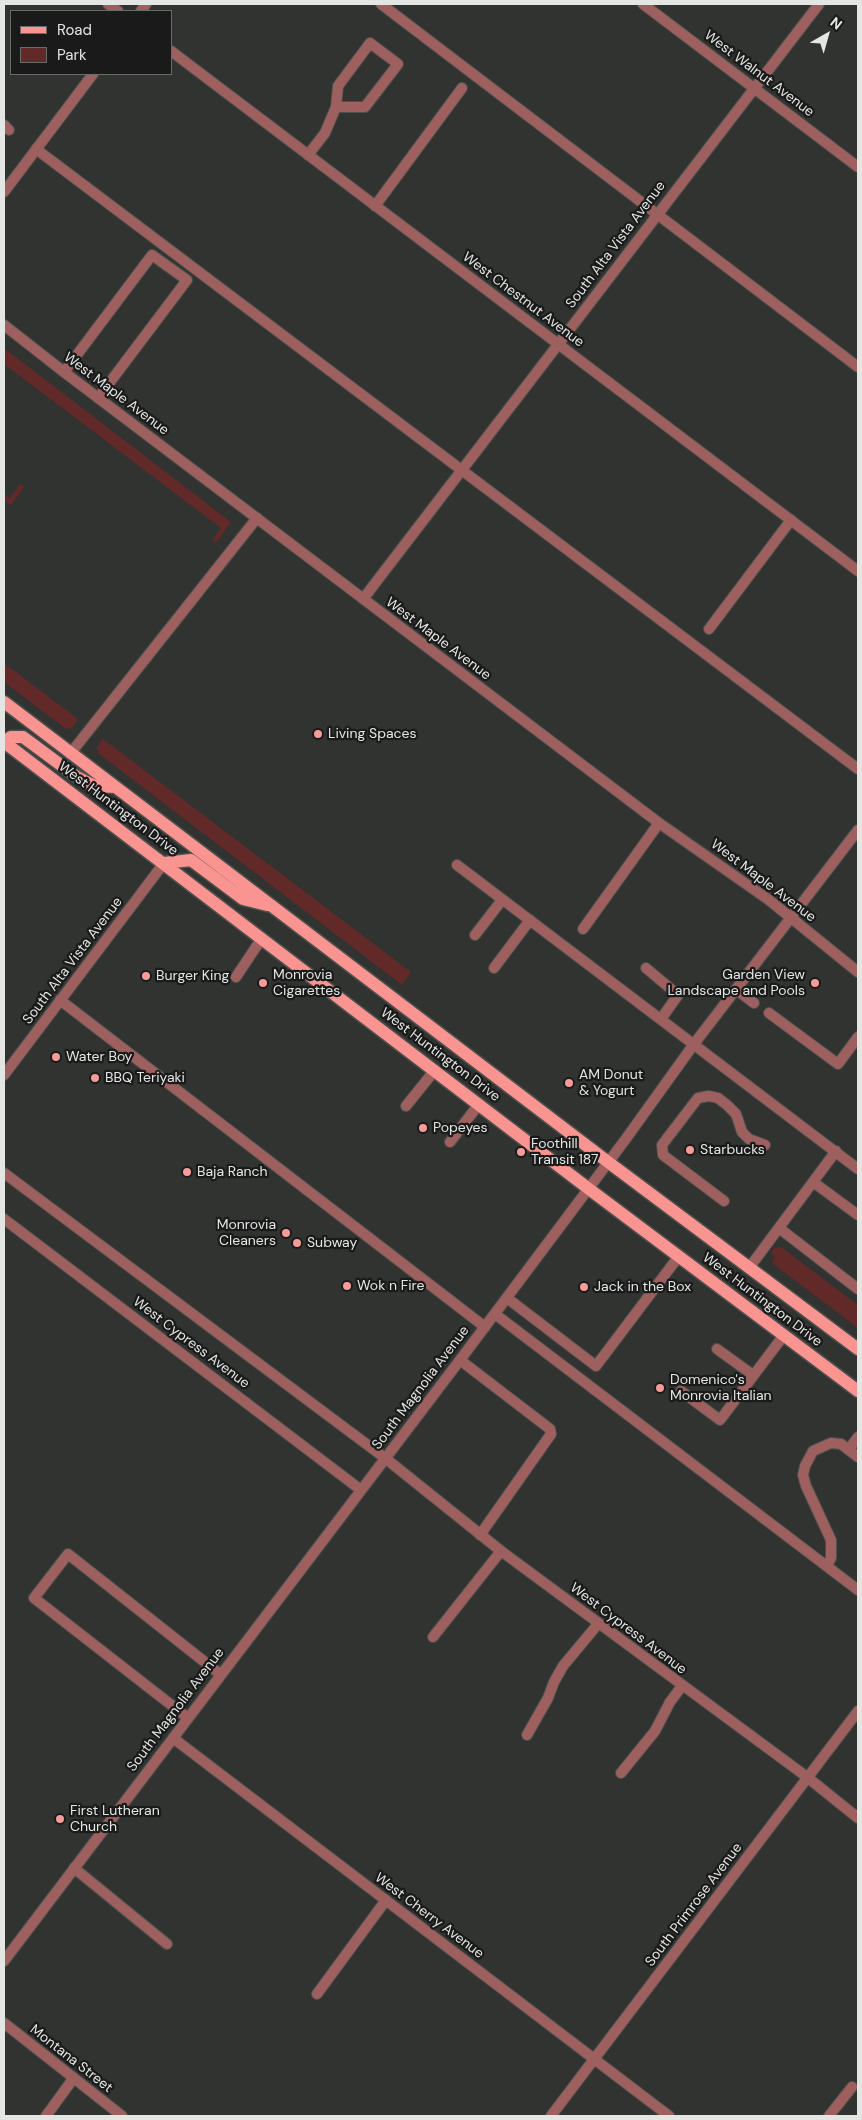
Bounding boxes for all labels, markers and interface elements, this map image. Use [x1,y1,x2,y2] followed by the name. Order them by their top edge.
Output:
[10,10,172,75] legend
[802,10,852,60] north arrow
[827,13,846,33] text: N
[57,20,92,40] text: Road
[701,27,817,121] street label: West Walnut Avenue
[57,45,87,65] text: Park
[563,178,669,312] street label: South Alta Vista Avenue
[459,249,587,351] street label: West Chestnut Avenue
[60,349,172,439] street label: West Maple Avenue
[382,594,494,684] street label: West Maple Avenue
[328,726,417,742] place label: Living Spaces
[312,728,324,740] marker: Living Spaces
[55,759,181,859] street label: West Huntington Drive
[707,836,819,926] street label: West Maple Avenue
[20,894,126,1028] street label: South Alta Vista Avenue
[273,967,340,1000] place label: Monrovia Cigarettes
[667,967,805,1000] place label: Garden View Landscape and Pools
[156,968,229,984] place label: Burger King
[140,970,152,982] marker: Burger King
[257,977,269,989] marker: Monrovia Cigarettes
[809,977,821,989] marker: Garden View Landscape and Pools
[377,1005,503,1105] street label: West Huntington Drive
[66,1049,132,1065] place label: Water Boy
[50,1051,62,1063] marker: Water Boy
[579,1067,643,1100] place label: AM Donut & Yogurt
[105,1070,185,1086] place label: BBQ Teriyaki
[89,1072,101,1084] marker: BBQ Teriyaki
[563,1077,575,1089] marker: AM Donut & Yogurt
[433,1120,488,1136] place label: Popeyes
[417,1122,429,1134] marker: Popeyes
[531,1136,598,1168] place label: Foothill Transit 187
[700,1142,765,1158] place label: Starbucks
[684,1144,696,1156] marker: Starbucks
[515,1146,527,1158] marker: Foothill Transit 187
[197,1164,268,1180] place label: Baja Ranch
[181,1166,193,1178] marker: Baja Ranch
[217,1217,276,1250] place label: Monrovia Cleaners
[280,1227,292,1239] marker: Monrovia Cleaners
[307,1235,357,1251] place label: Subway
[291,1237,303,1249] marker: Subway
[699,1250,825,1350] street label: West Huntington Drive
[357,1278,424,1294] place label: Wok n Fire
[594,1279,691,1295] place label: Jack in the Box
[341,1280,353,1292] marker: Wok n Fire
[578,1281,590,1293] marker: Jack in the Box
[129,1294,253,1392] street label: West Cypress Avenue
[369,1323,473,1453] street label: South Magnolia Avenue
[670,1372,772,1404] place label: Domenico's Monrovia Italian
[654,1382,666,1394] marker: Domenico's Monrovia Italian
[566,1580,690,1678] street label: West Cypress Avenue
[124,1645,228,1775] street label: South Magnolia Avenue
[70,1803,160,1835] place label: First Lutheran Church
[54,1813,66,1825] marker: First Lutheran Church
[642,1840,746,1970] street label: South Primrose Avenue
[371,1870,487,1962] street label: West Cherry Avenue
[26,2022,116,2096] street label: Montana Street

